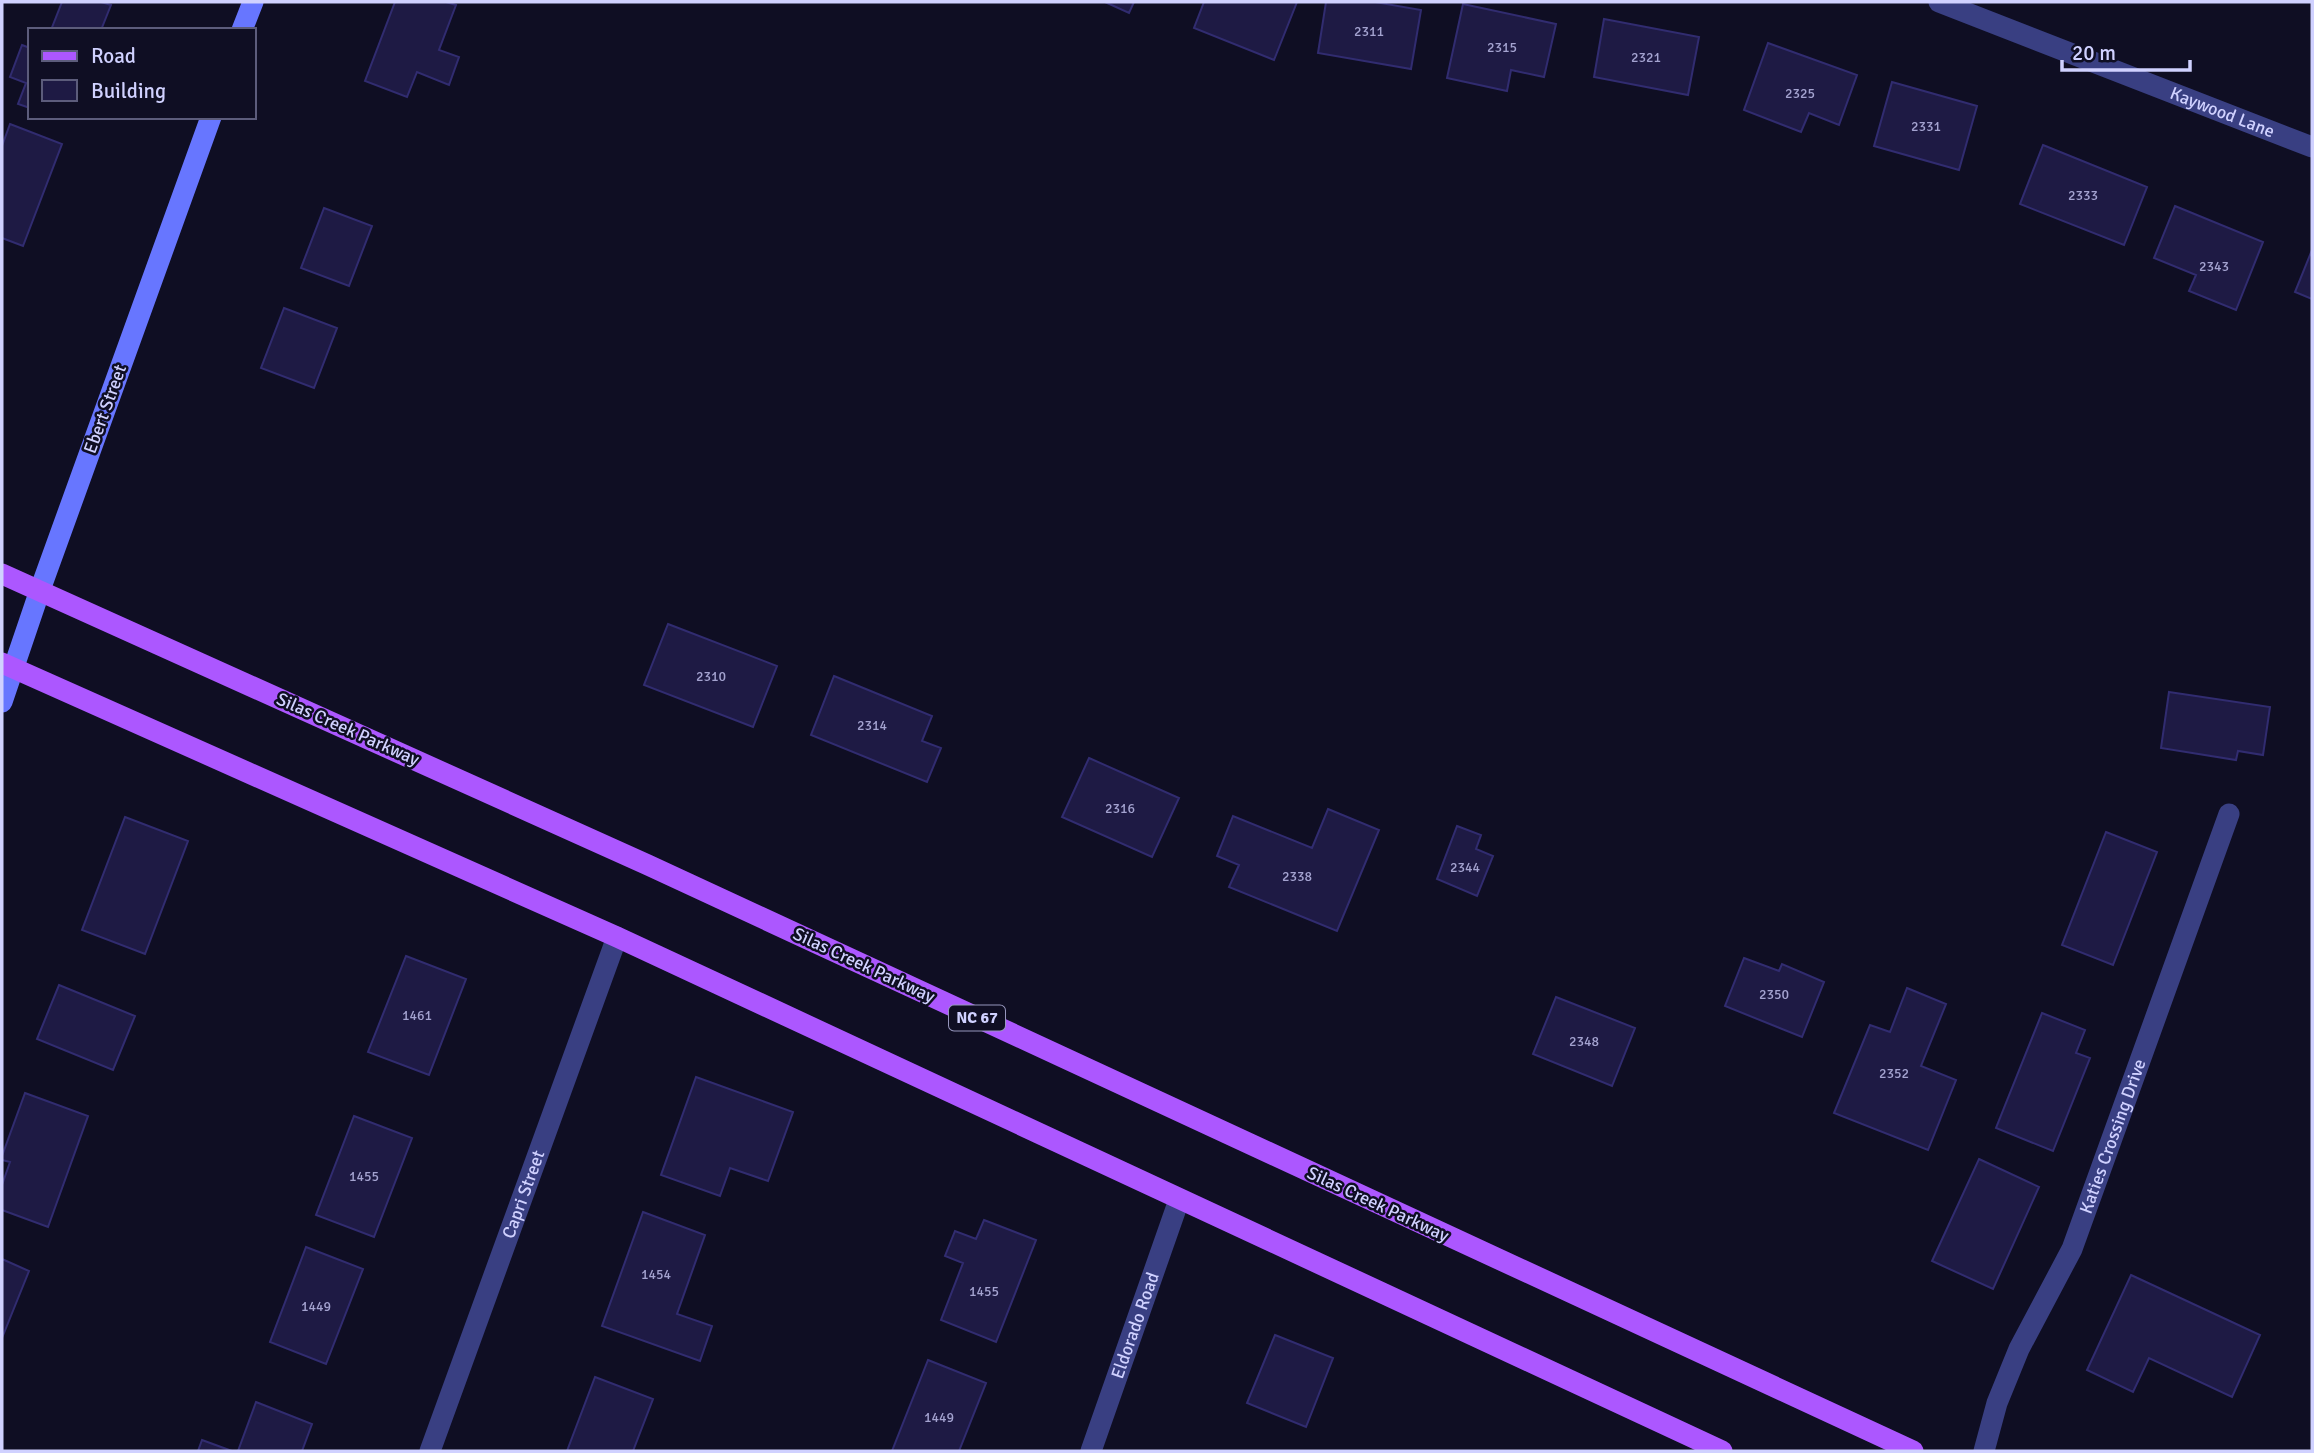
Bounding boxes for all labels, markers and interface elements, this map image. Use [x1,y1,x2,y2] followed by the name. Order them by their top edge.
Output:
[1354,23,1384,40] house number: 2311
[28,28,256,119] legend
[2062,28,2190,72] scale bar
[1487,39,1517,56] house number: 2315
[2072,40,2116,66] text: 20 m
[91,43,136,69] text: Road
[1631,49,1661,66] house number: 2321
[91,78,166,104] text: Building
[2167,82,2278,142] street label: Kaywood Lane
[1785,85,1815,102] house number: 2325
[1911,118,1941,135] house number: 2331
[2068,187,2098,204] house number: 2333
[2199,258,2229,275] house number: 2343
[79,362,131,456] street label: Ebert Street
[696,668,726,685] house number: 2310
[273,688,423,771] street label: Silas Creek Parkway
[857,717,888,734] house number: 2314
[1105,800,1135,817] house number: 2316
[1450,859,1481,876] house number: 2344
[1282,868,1312,885] house number: 2338
[790,922,939,1008] street label: Silas Creek Parkway
[1759,986,1789,1003] house number: 2350
[949,1006,1005,1030] road number: NC 67
[402,1007,432,1024] house number: 1461
[1569,1033,1599,1050] house number: 2348
[2075,1056,2151,1217] street label: Katies Crossing Drive
[1879,1065,1909,1082] house number: 2352
[497,1147,549,1242] street label: Capri Street
[1304,1161,1453,1247] street label: Silas Creek Parkway
[349,1168,379,1185] house number: 1455
[641,1266,672,1283] house number: 1454
[1106,1269,1164,1382] street label: Eldorado Road
[969,1283,999,1300] house number: 1455
[301,1298,331,1315] house number: 1449
[924,1409,954,1426] house number: 1449

